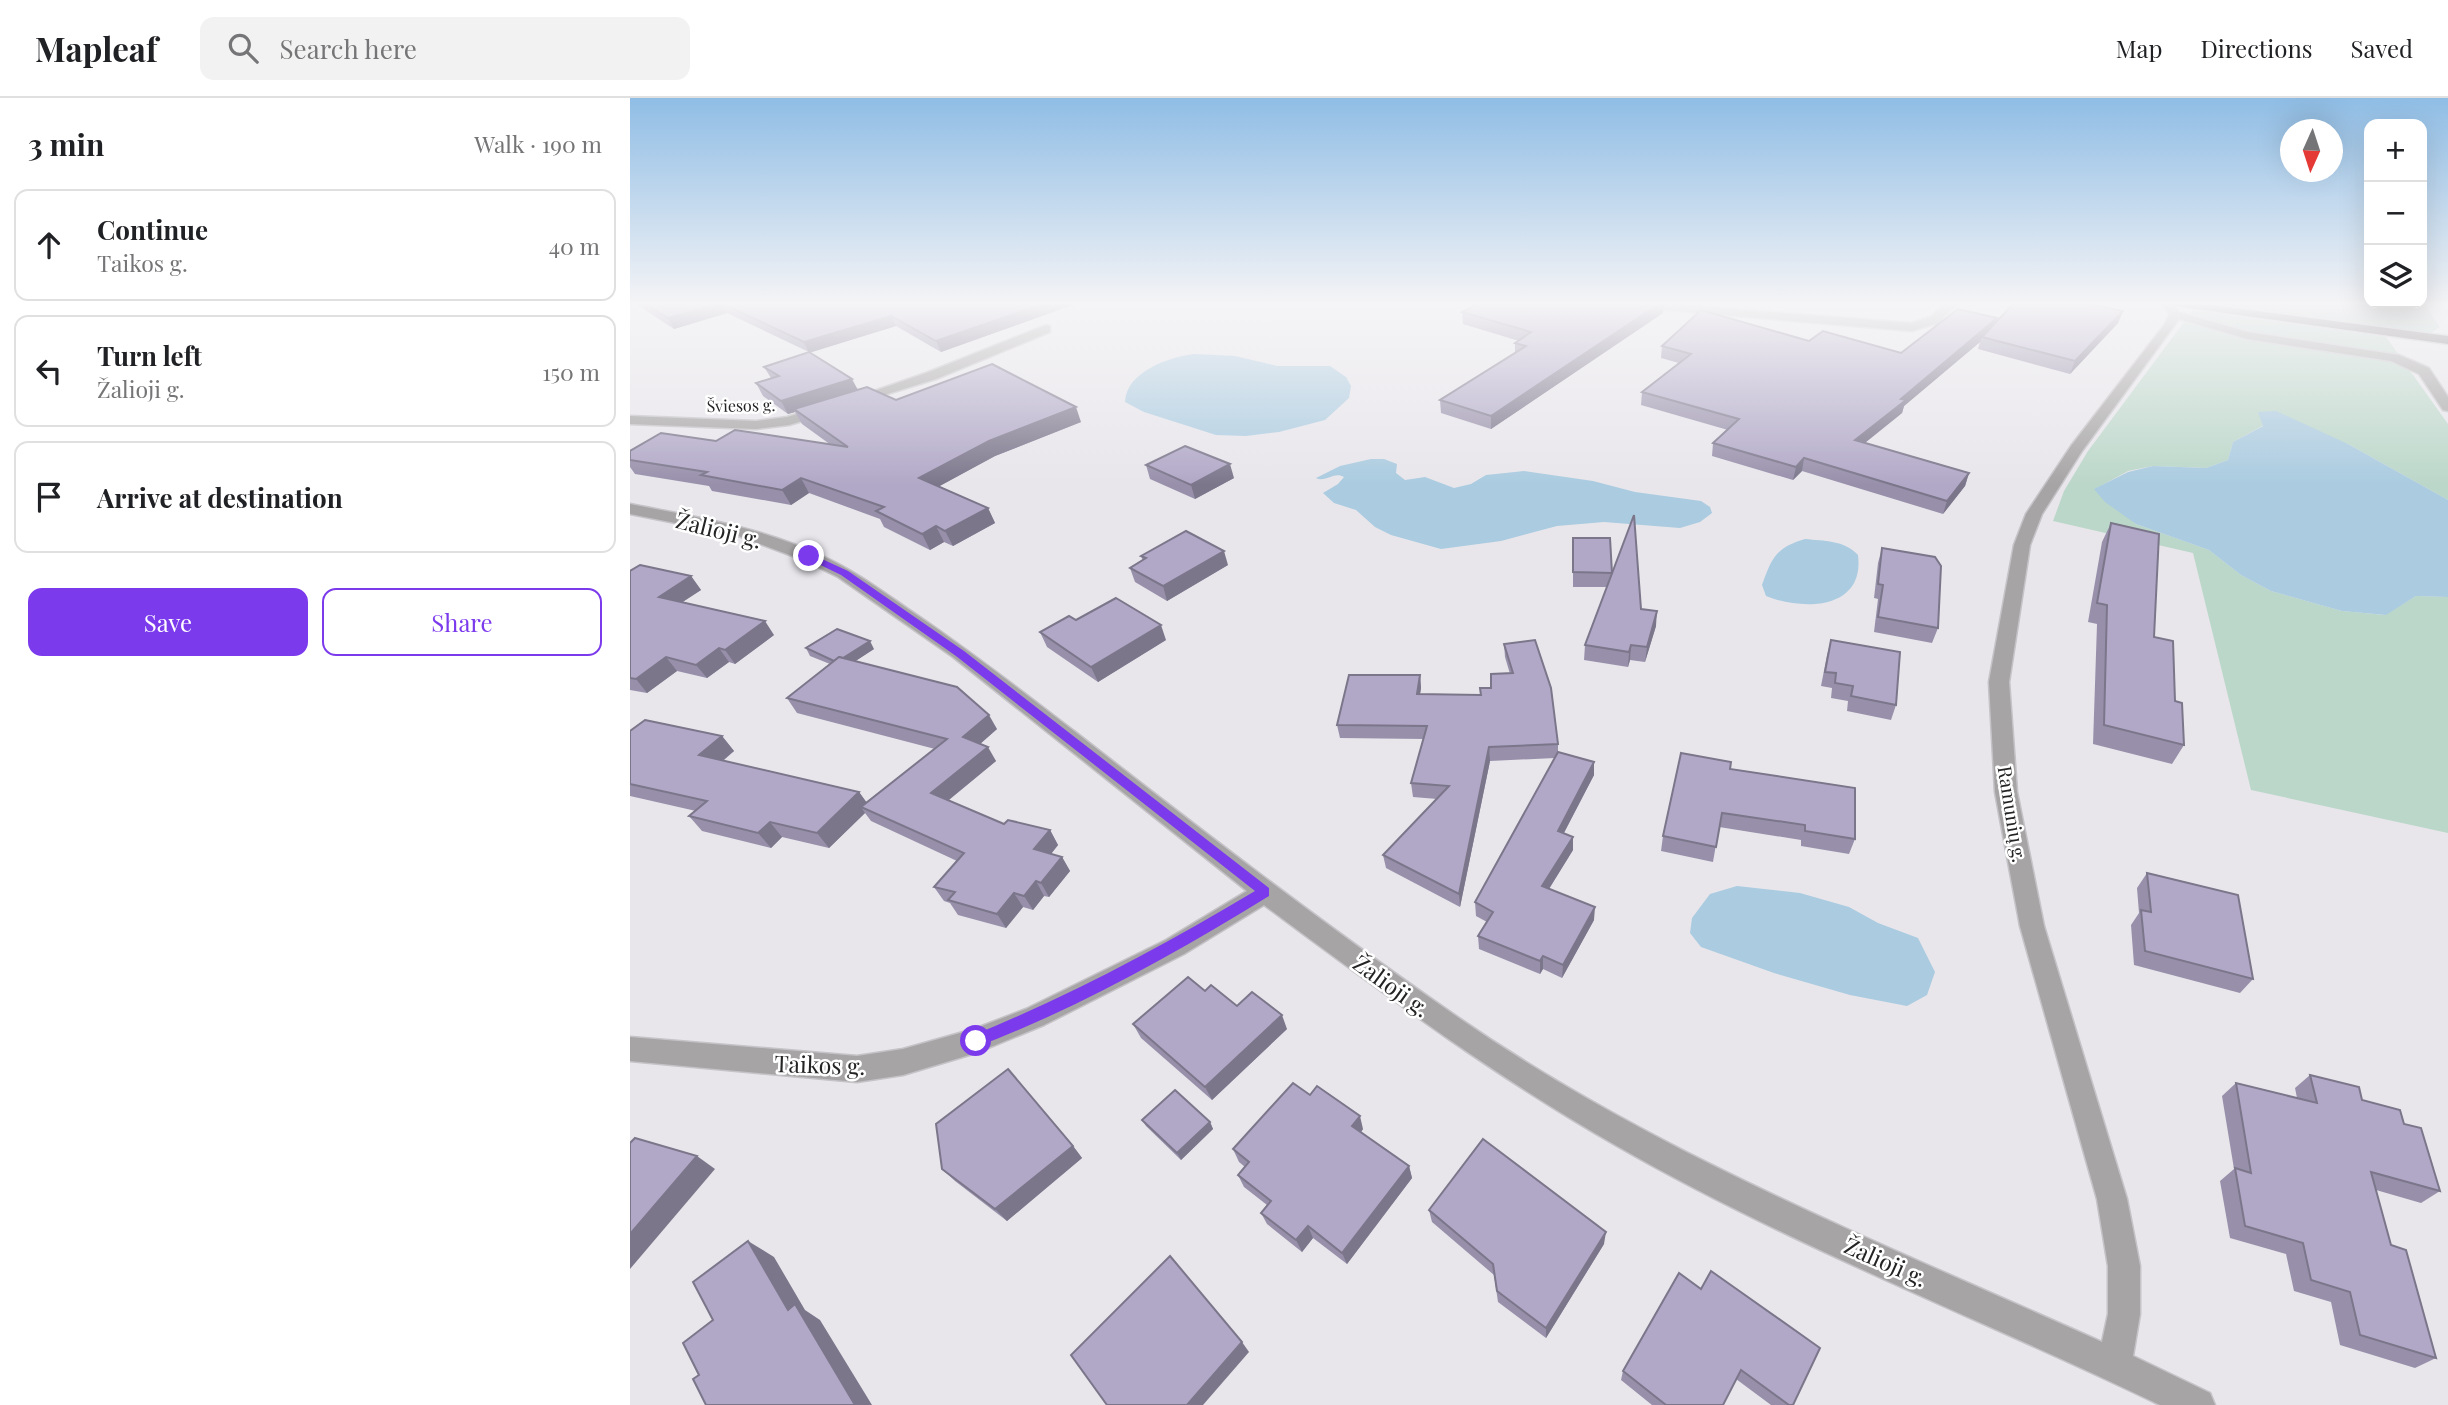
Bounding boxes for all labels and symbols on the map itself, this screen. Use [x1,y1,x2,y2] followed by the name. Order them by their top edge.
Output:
[2280,119,2343,182] north arrow
[706,394,776,416] street label: Šviesos g.
[673,503,765,555] street label: Žalioji g.
[793,540,824,571] route end
[1993,764,2033,864] street label: Ramunių g.
[1347,947,1437,1023] street label: Žalioji g.
[960,1025,991,1056] route start
[774,1047,866,1081] street label: Taikos g.
[1840,1229,1932,1293] street label: Žalioji g.

